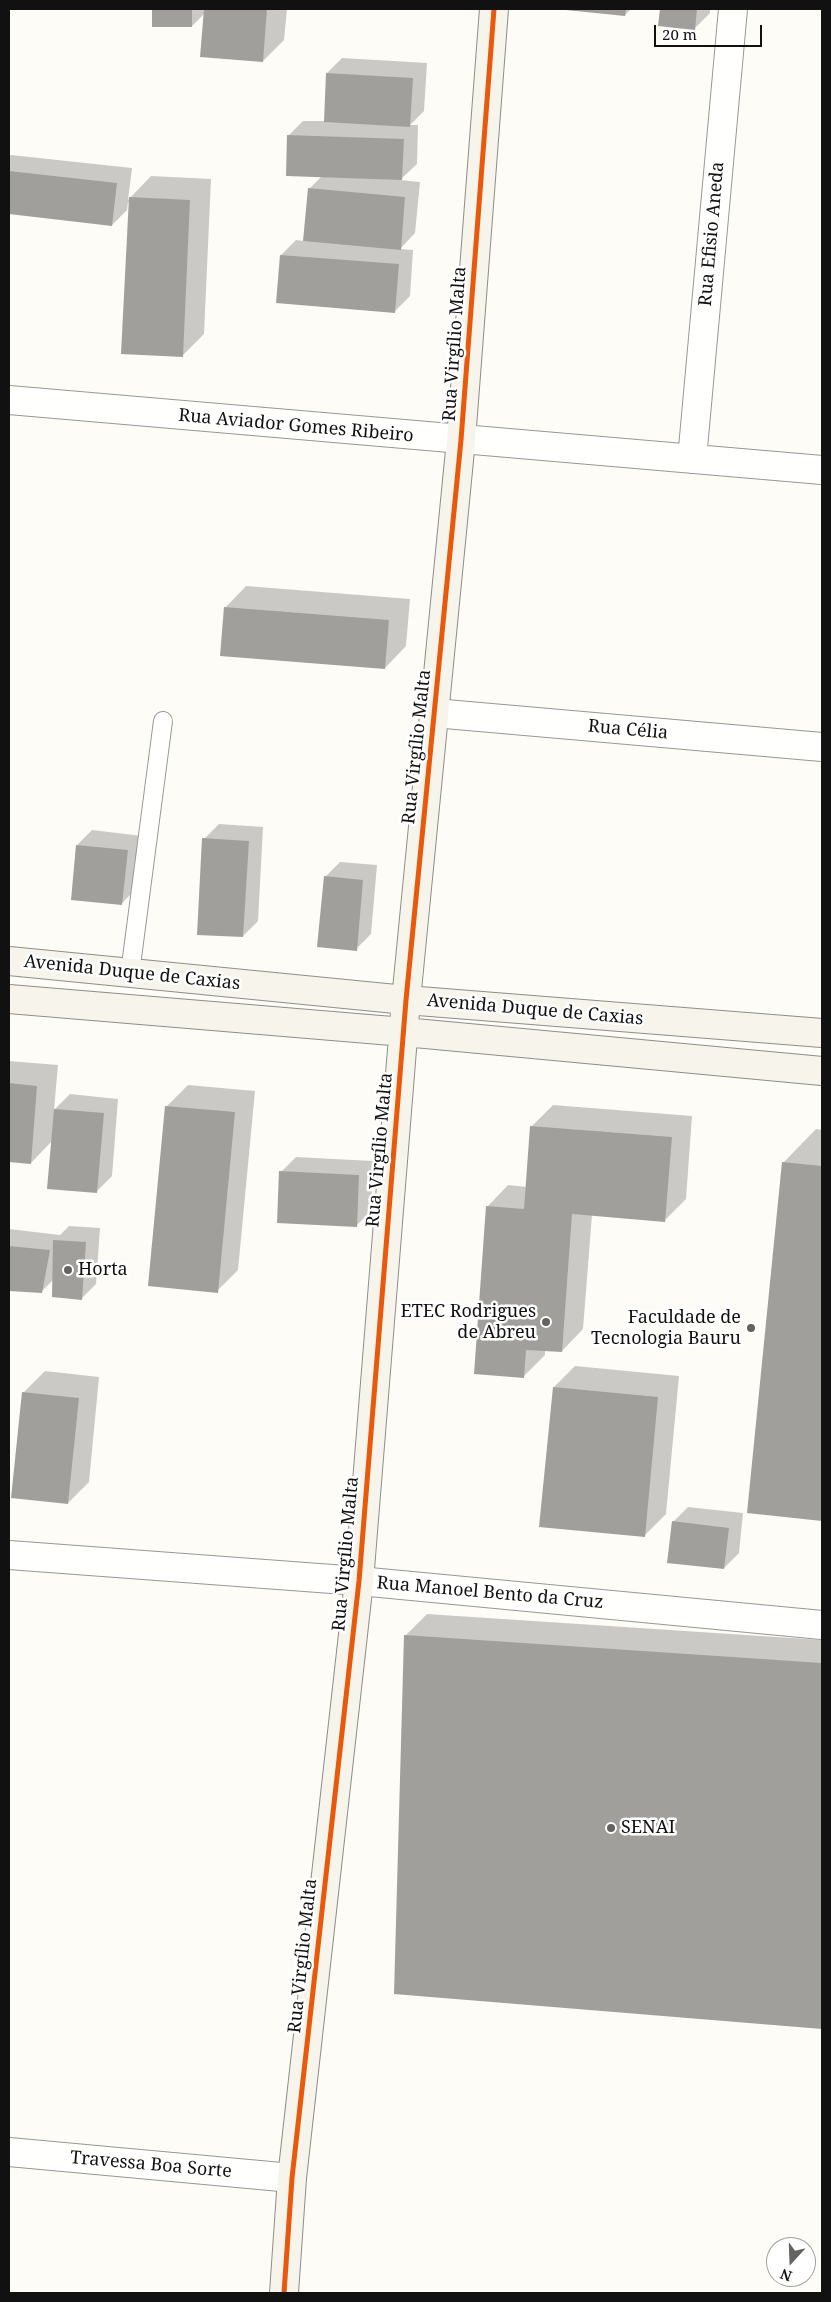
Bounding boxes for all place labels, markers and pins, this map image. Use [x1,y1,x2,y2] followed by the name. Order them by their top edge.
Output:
[78,1259,128,1281] place label: Horta
[62,1264,74,1276] marker: Horta
[400,1301,536,1344] place label: ETEC Rodrigues de Abreu
[591,1307,741,1350] place label: Faculdade de Tecnologia Bauru
[540,1316,552,1328] marker: ETEC Rodrigues de Abreu
[745,1322,757,1334] marker: Faculdade de Tecnologia Bauru
[621,1817,675,1839] place label: SENAI
[605,1822,617,1834] marker: SENAI

